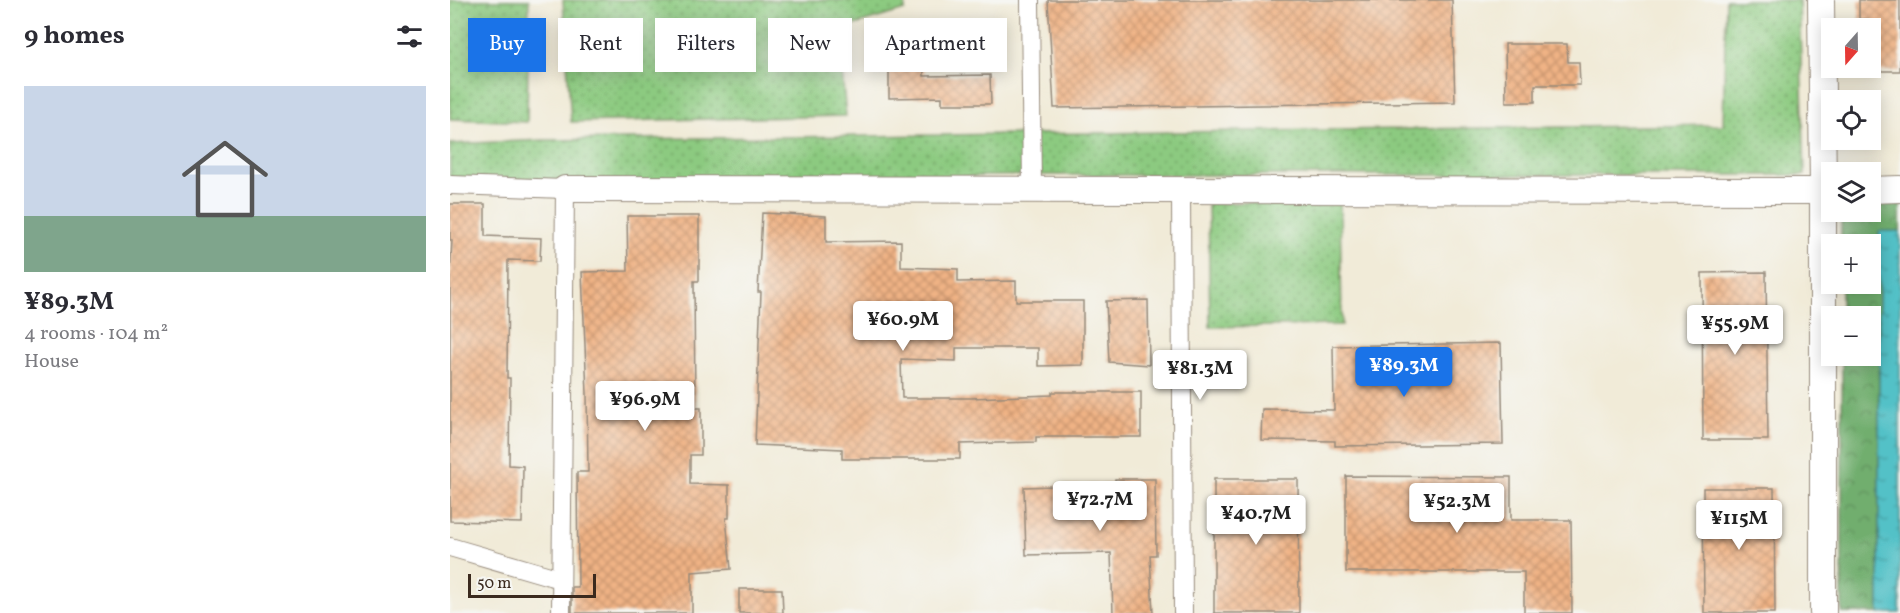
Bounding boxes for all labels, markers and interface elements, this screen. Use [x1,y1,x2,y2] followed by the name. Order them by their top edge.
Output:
[24,18,125,54] text: 9 homes
[468,18,546,72] chip: Buy
[558,18,643,72] chip: Rent
[655,18,756,72] chip: Filters
[768,18,852,72] chip: New
[864,18,1007,72] chip: Apartment
[1821,18,1881,78] north arrow
[1821,18,1881,366] map controls
[393,20,426,53] icon: filters
[1821,90,1881,150] button: locate
[171,125,279,233] icon: home
[1821,162,1881,222] button: layers
[1821,234,1881,294] button: +
[24,284,114,320] text: ¥89.3M
[854,301,952,352] pin: ¥60.9M
[1686,305,1784,356] pin: ¥55.9M
[867,306,939,334] text: ¥60.9M
[1821,306,1881,366] button: −
[1701,310,1769,338] text: ¥55.9M
[24,320,168,348] text: 4 rooms · 104 m²
[1355,347,1453,398] pin: ¥89.3M
[24,348,79,376] text: House
[1151,350,1249,401] pin: ¥81.3M
[1369,352,1439,380] text: ¥89.3M
[1167,355,1233,383] text: ¥81.3M
[596,381,694,432] pin: ¥96.9M
[609,386,681,414] text: ¥96.9M
[1051,481,1149,532] pin: ¥72.7M
[1408,483,1506,534] pin: ¥52.3M
[1067,486,1133,514] text: ¥72.7M
[1423,488,1491,516] text: ¥52.3M
[1207,495,1305,546] pin: ¥40.7M
[1221,500,1291,528] text: ¥40.7M
[1697,500,1781,551] pin: ¥115M
[1710,505,1768,533] text: ¥115M
[468,571,596,598] scale bar
[477,573,511,595] text: 50 m

